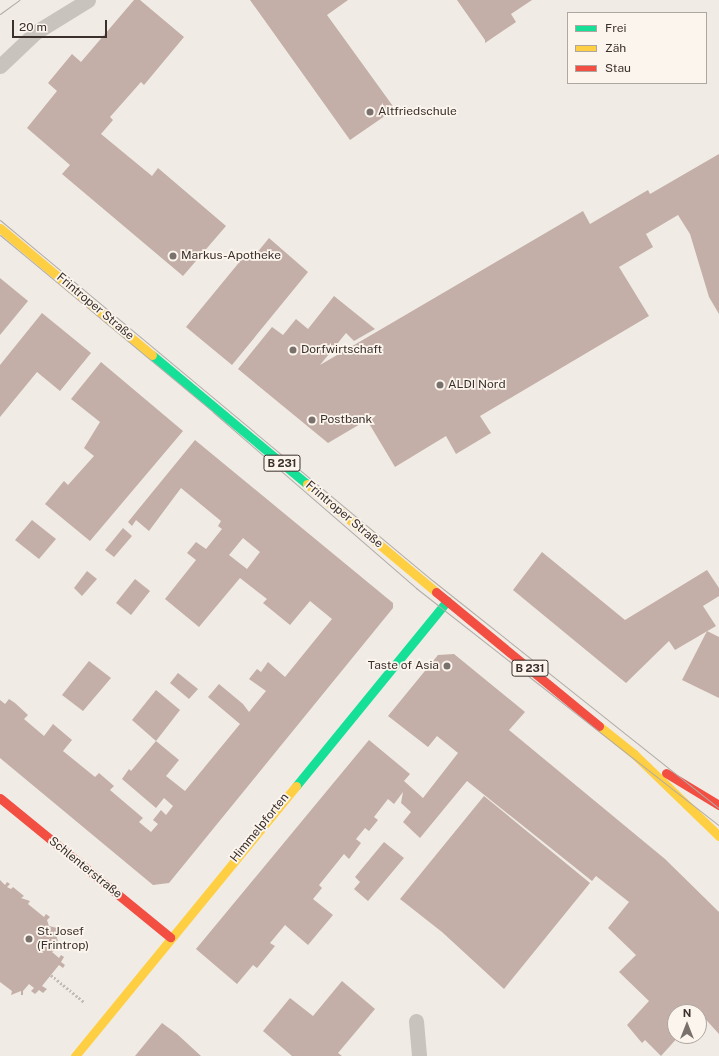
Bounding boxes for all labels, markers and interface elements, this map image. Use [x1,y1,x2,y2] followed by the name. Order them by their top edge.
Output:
[14,12,109,38] scale bar
[567,12,707,84] legend
[19,20,47,34] text: 20 m
[605,21,627,35] text: Frei
[605,41,626,55] text: Zäh
[605,61,631,75] text: Stau
[378,105,457,119] place label: Altfriedschule
[365,107,375,117] marker: Altfriedschule
[181,249,281,263] place label: Markus-Apotheke
[168,251,178,261] marker: Markus-Apotheke
[53,270,137,344] street label: Frintroper Straße
[301,343,382,357] place label: Dorfwirtschaft
[288,345,298,355] marker: Dorfwirtschaft
[448,378,506,392] place label: ALDI Nord
[435,380,445,390] marker: ALDI Nord
[320,413,372,427] place label: Postbank
[307,415,317,425] marker: Postbank
[263,454,301,472] road number: B 231
[302,478,386,552] street label: Frintroper Straße
[368,659,439,673] place label: Taste of Asia
[511,659,549,677] road number: B 231
[442,661,452,671] marker: Taste of Asia
[228,791,292,865] street label: Himmelpforten
[46,834,124,902] street label: Schlenterstraße
[37,925,89,953] place label: St. Josef (Frintrop)
[24,934,34,944] marker: St. Josef (Frintrop)
[667,1004,707,1044] north arrow
[683,1007,691,1019] text: N

